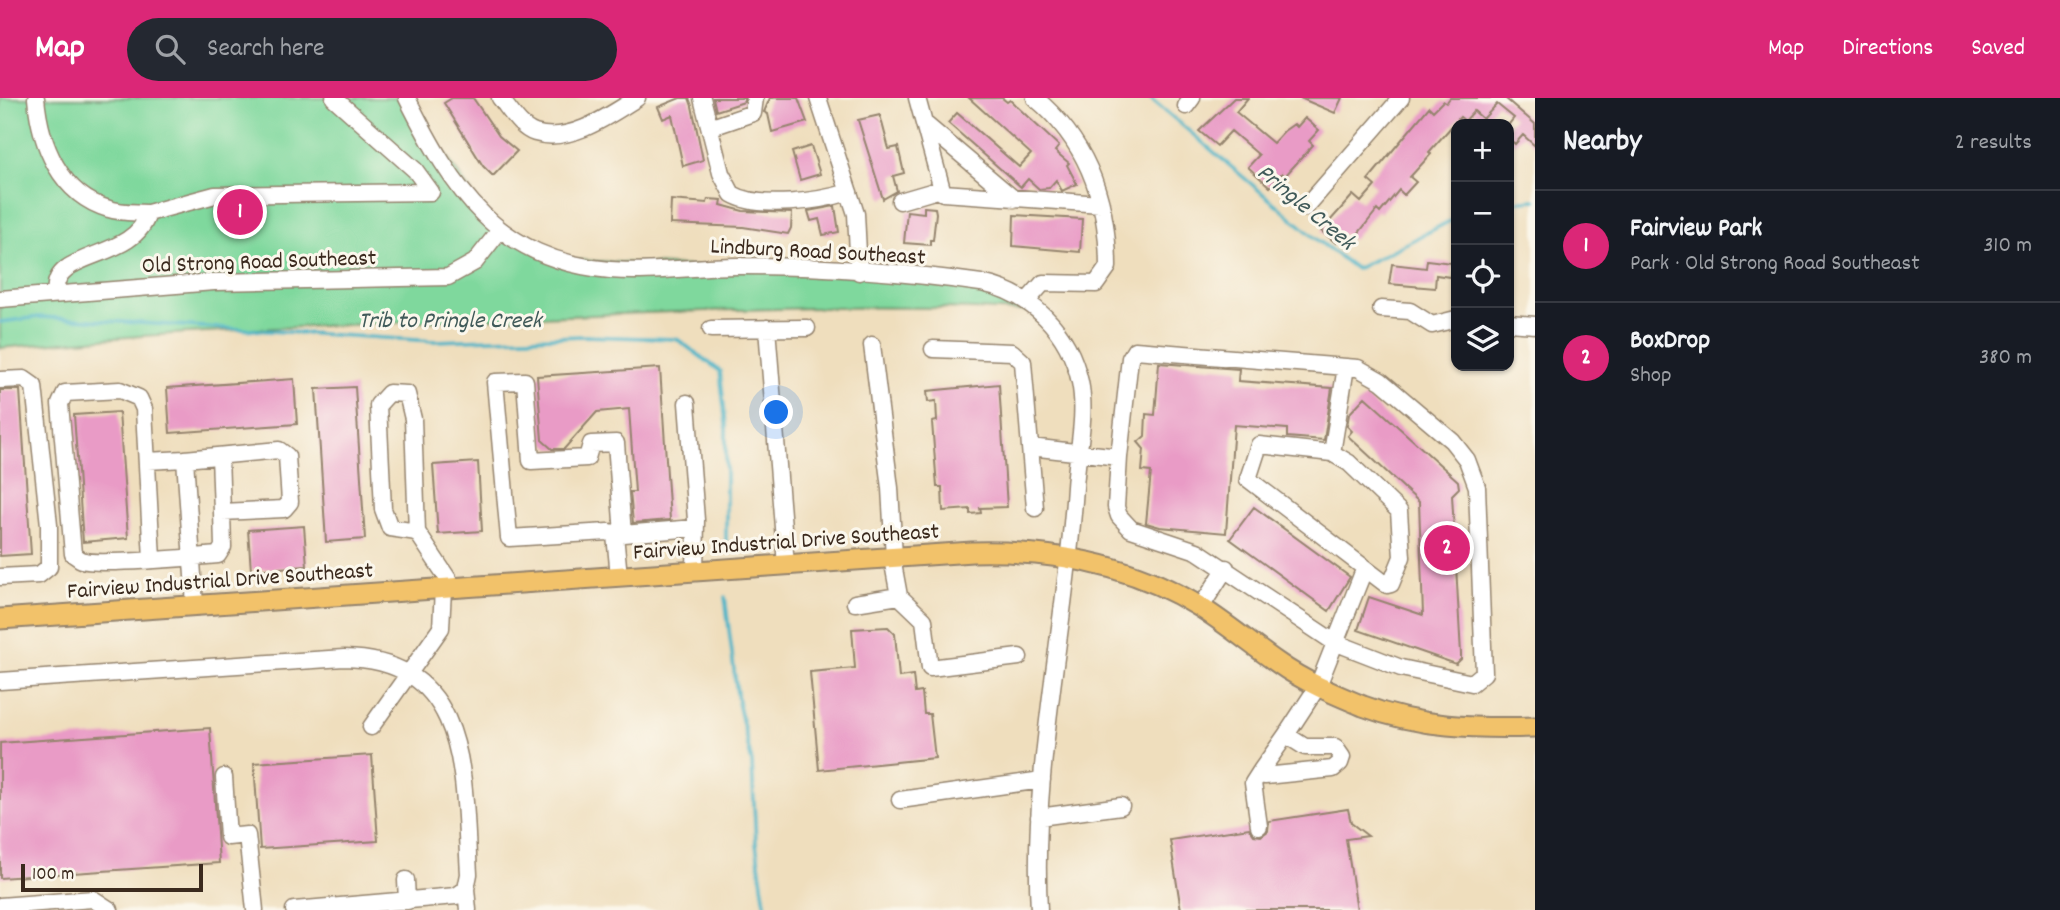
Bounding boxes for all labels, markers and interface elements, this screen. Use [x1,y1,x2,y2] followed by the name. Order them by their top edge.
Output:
[127,18,617,81] search box
[35,26,85,73] text: Map
[151,30,189,68] icon: search
[207,31,325,68] text: Search here
[1768,32,1804,66] text: Map
[1842,32,1933,66] text: Directions
[1971,32,2025,66] text: Saved
[1451,119,1514,371] map controls
[1451,119,1514,182] button: +
[1563,122,1641,165] text: Nearby
[1955,127,2032,160] text: 2 results
[1248,157,1363,261] water label: Pringle Creek
[1451,182,1514,245] button: −
[217,186,263,238] pin: 1
[1630,211,1762,248] text: Fairview Park
[1583,230,1589,263] text: 1
[1983,230,2032,263] text: 310 m
[709,231,926,276] street label: Lindburg Road Southeast
[141,243,377,284] street label: Old Strong Road Southeast
[1451,245,1514,308] button: locate
[1630,248,1920,281] text: Park · Old Strong Road Southeast
[358,305,544,339] water label: Trib to Pringle Creek
[1451,308,1514,371] button: layers
[1630,323,1710,360] text: BoxDrop
[1581,342,1591,375] text: 2
[1979,342,2032,375] text: 380 m
[1630,360,1672,393] text: Shop
[759,395,793,429] your location
[632,516,940,571] street label: Fairview Industrial Drive Southeast
[1424,522,1470,574] pin: 2
[66,555,374,610] street label: Fairview Industrial Drive Southeast
[21,861,203,893] scale bar
[32,862,74,889] text: 100 m

